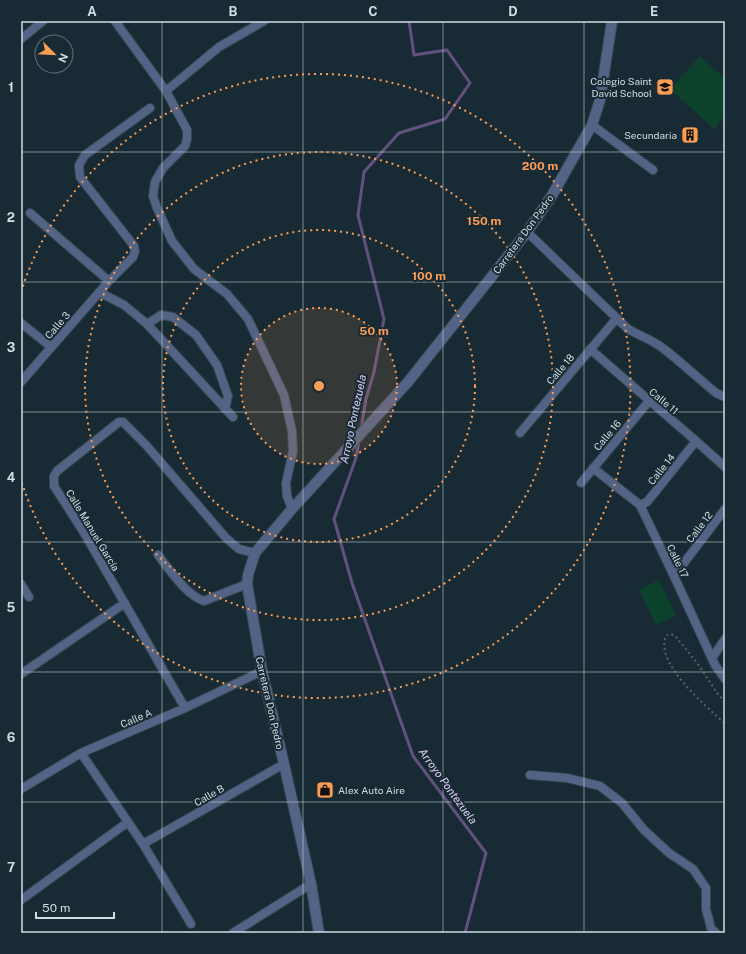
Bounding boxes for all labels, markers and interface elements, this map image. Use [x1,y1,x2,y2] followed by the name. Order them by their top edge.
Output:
[87,4,97,19] text: A
[229,4,238,19] text: B
[368,4,378,19] text: C
[508,4,518,19] text: D
[650,4,658,19] text: E
[34,34,74,74] north arrow
[56,52,70,64] text: N
[590,75,652,99] place label: Colegio Saint David School
[655,77,675,97] school or university icon: Colegio Saint David School
[8,80,14,95] text: 1
[680,125,700,145] building icon: Secundaria
[624,129,677,141] place label: Secundaria
[522,159,558,173] text: 200 m
[490,192,556,276] street label: Carretera Don Pedro
[7,210,15,225] text: 2
[467,214,501,228] text: 150 m
[412,269,446,283] text: 100 m
[42,309,72,341] street label: Calle 3
[359,324,389,338] text: 50 m
[7,340,16,355] text: 3
[544,351,576,387] street label: Calle 18
[338,373,368,464] water label: Arroyo Pontezuela
[312,379,326,393] centre of rings
[647,385,681,417] street label: Calle 11
[591,417,623,453] street label: Calle 16
[645,451,677,487] street label: Calle 14
[7,470,16,485] text: 4
[64,487,122,573] street label: Calle Manuel García
[683,509,715,545] street label: Calle 12
[665,542,691,580] street label: Calle 17
[7,600,16,615] text: 5
[253,655,287,751] street label: Carretera Don Pedro
[118,706,154,730] street label: Calle A
[7,730,16,745] text: 6
[417,746,479,826] water label: Arroyo Pontezuela
[315,780,335,800] shop icon: Alex Auto Aire
[192,781,226,808] street label: Calle B
[338,784,405,796] place label: Alex Auto Aire
[7,860,15,875] text: 7
[36,894,114,920] scale bar
[42,901,70,915] text: 50 m

